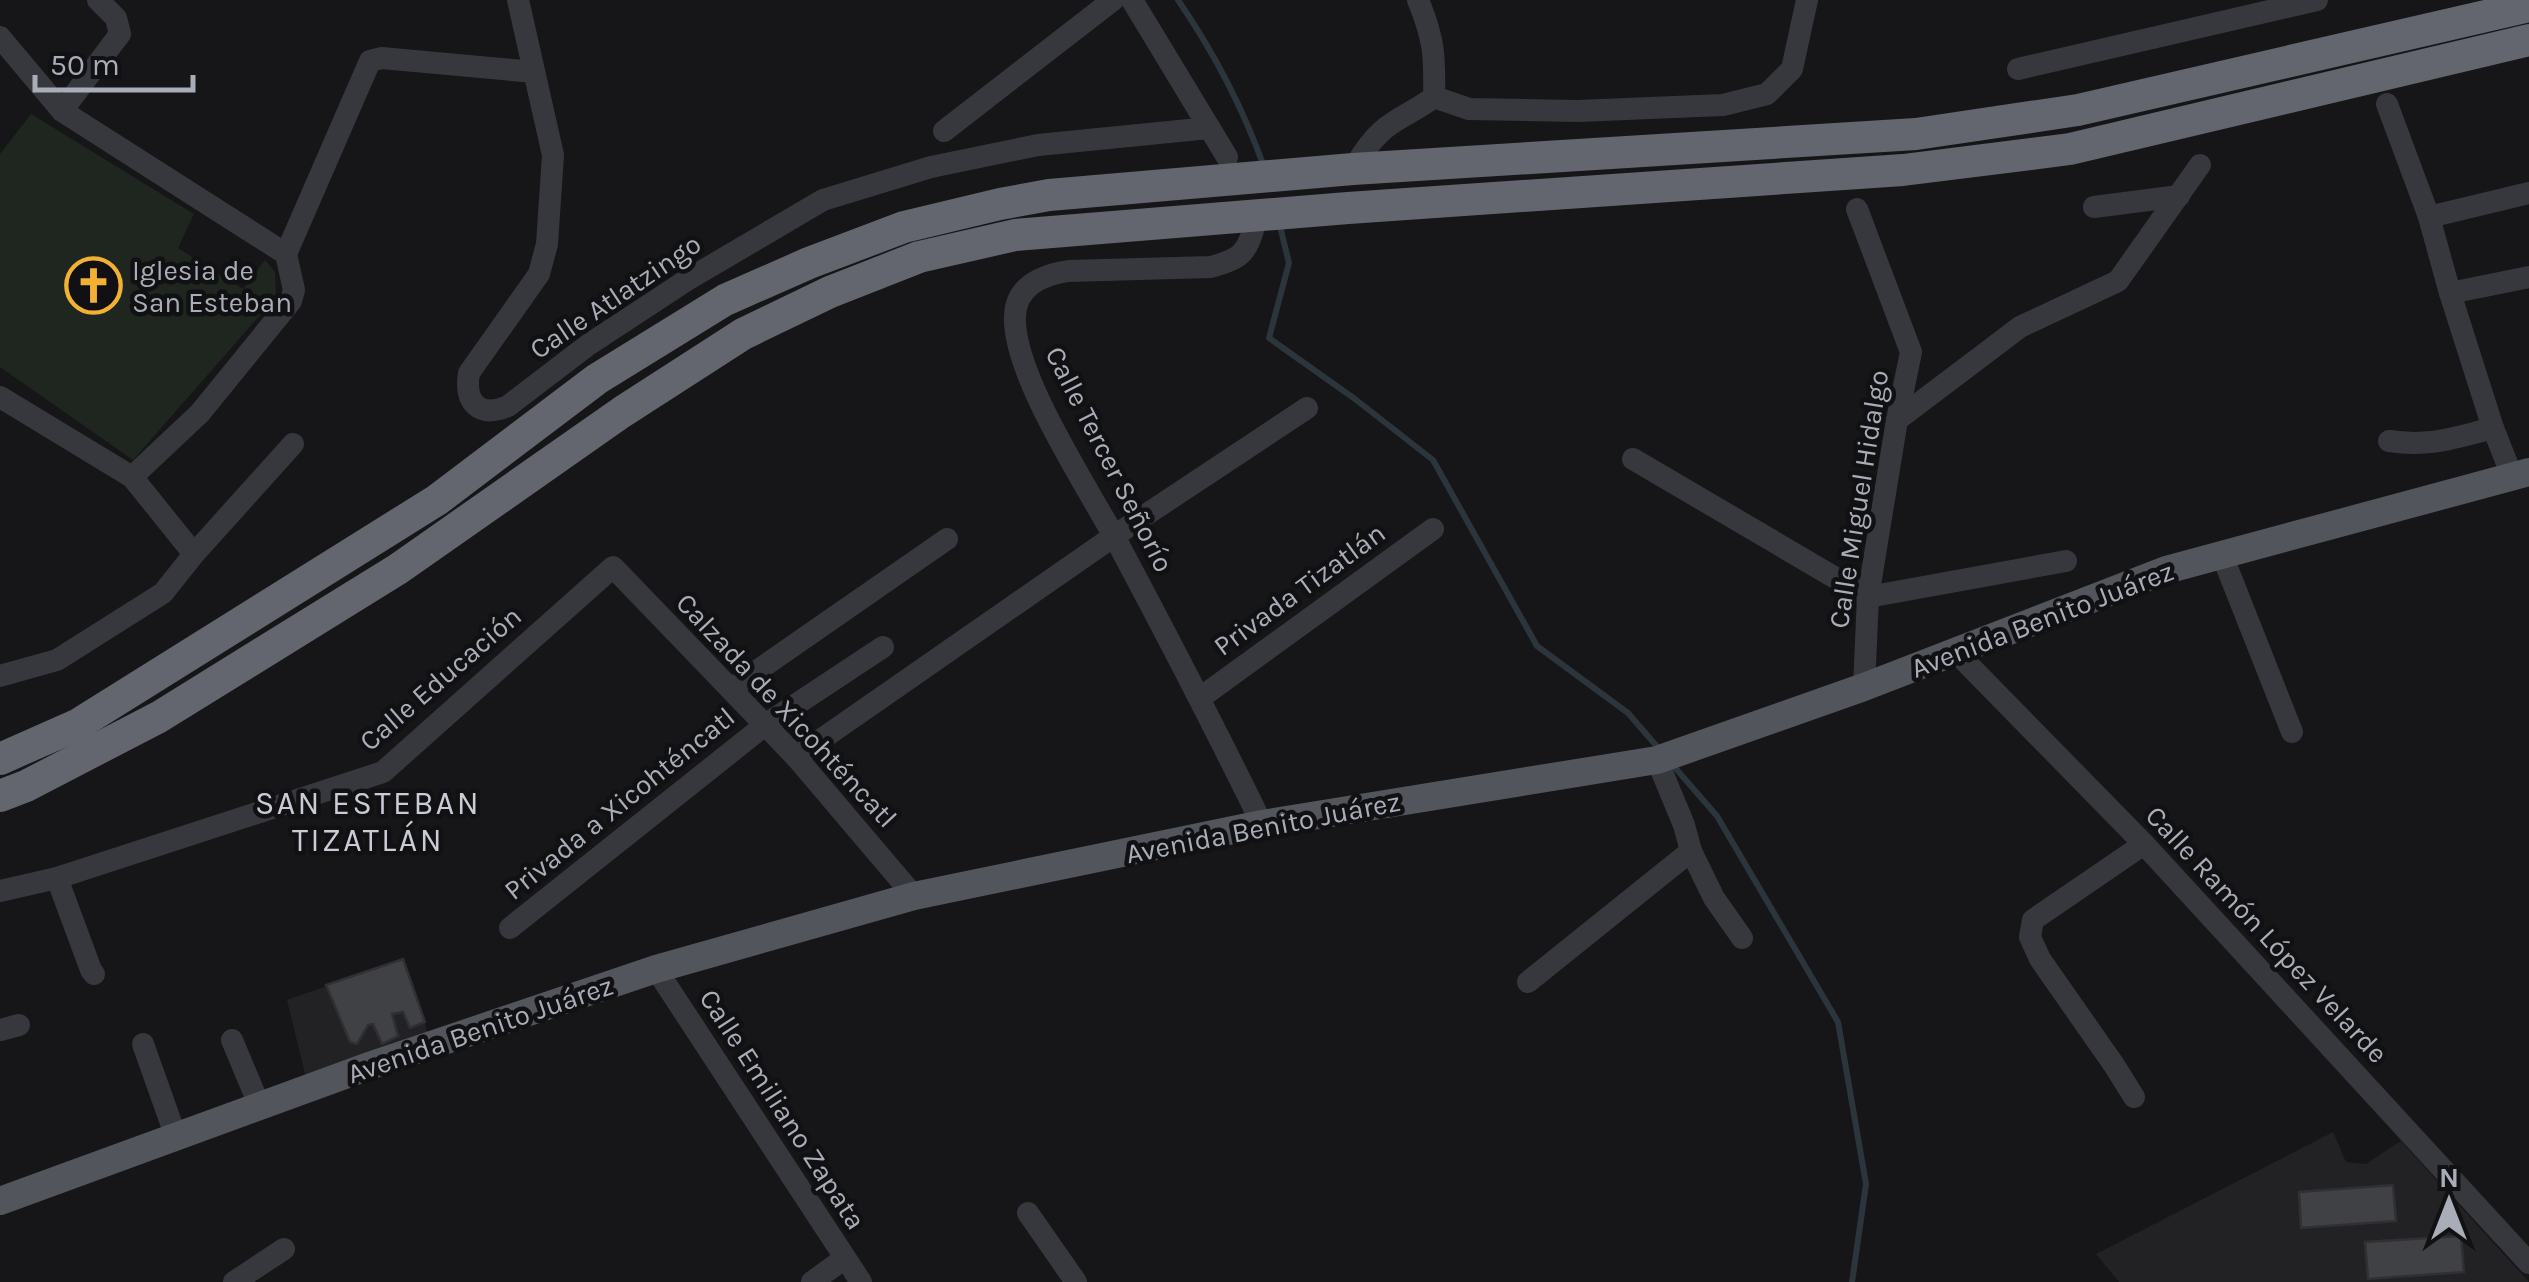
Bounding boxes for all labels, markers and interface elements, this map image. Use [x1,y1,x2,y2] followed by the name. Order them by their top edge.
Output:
[35,30,192,92] scale bar
[50,47,120,83] text: 50 m
[523,227,707,366] street label: Calle Atlatzingo
[132,254,292,319] place label: Iglesia de San Esteban
[63,256,123,316] church icon: Iglesia de San Esteban
[1038,341,1181,577] street label: Calle Tercer Señorío
[1822,368,1895,631] street label: Calle Miguel Hidalgo
[1207,516,1391,663] street label: Privada Tizatlán
[1906,554,2178,685] street label: Avenida Benito Juárez
[669,586,904,834] street label: Calzada de Xicohténcatl
[353,599,528,758] street label: Calle Educación
[497,700,741,907] street label: Privada a Xicohténcatl
[255,785,481,859] district label: SAN ESTEBAN TIZATLÁN
[1123,785,1403,870] street label: Avenida Benito Juárez
[2139,799,2394,1070] street label: Calle Ramón López Velarde
[343,968,617,1090] street label: Avenida Benito Juárez
[693,983,873,1236] street label: Calle Emiliano Zapata
[2399,1152,2499,1252] north arrow
[2439,1161,2459,1194] text: N

